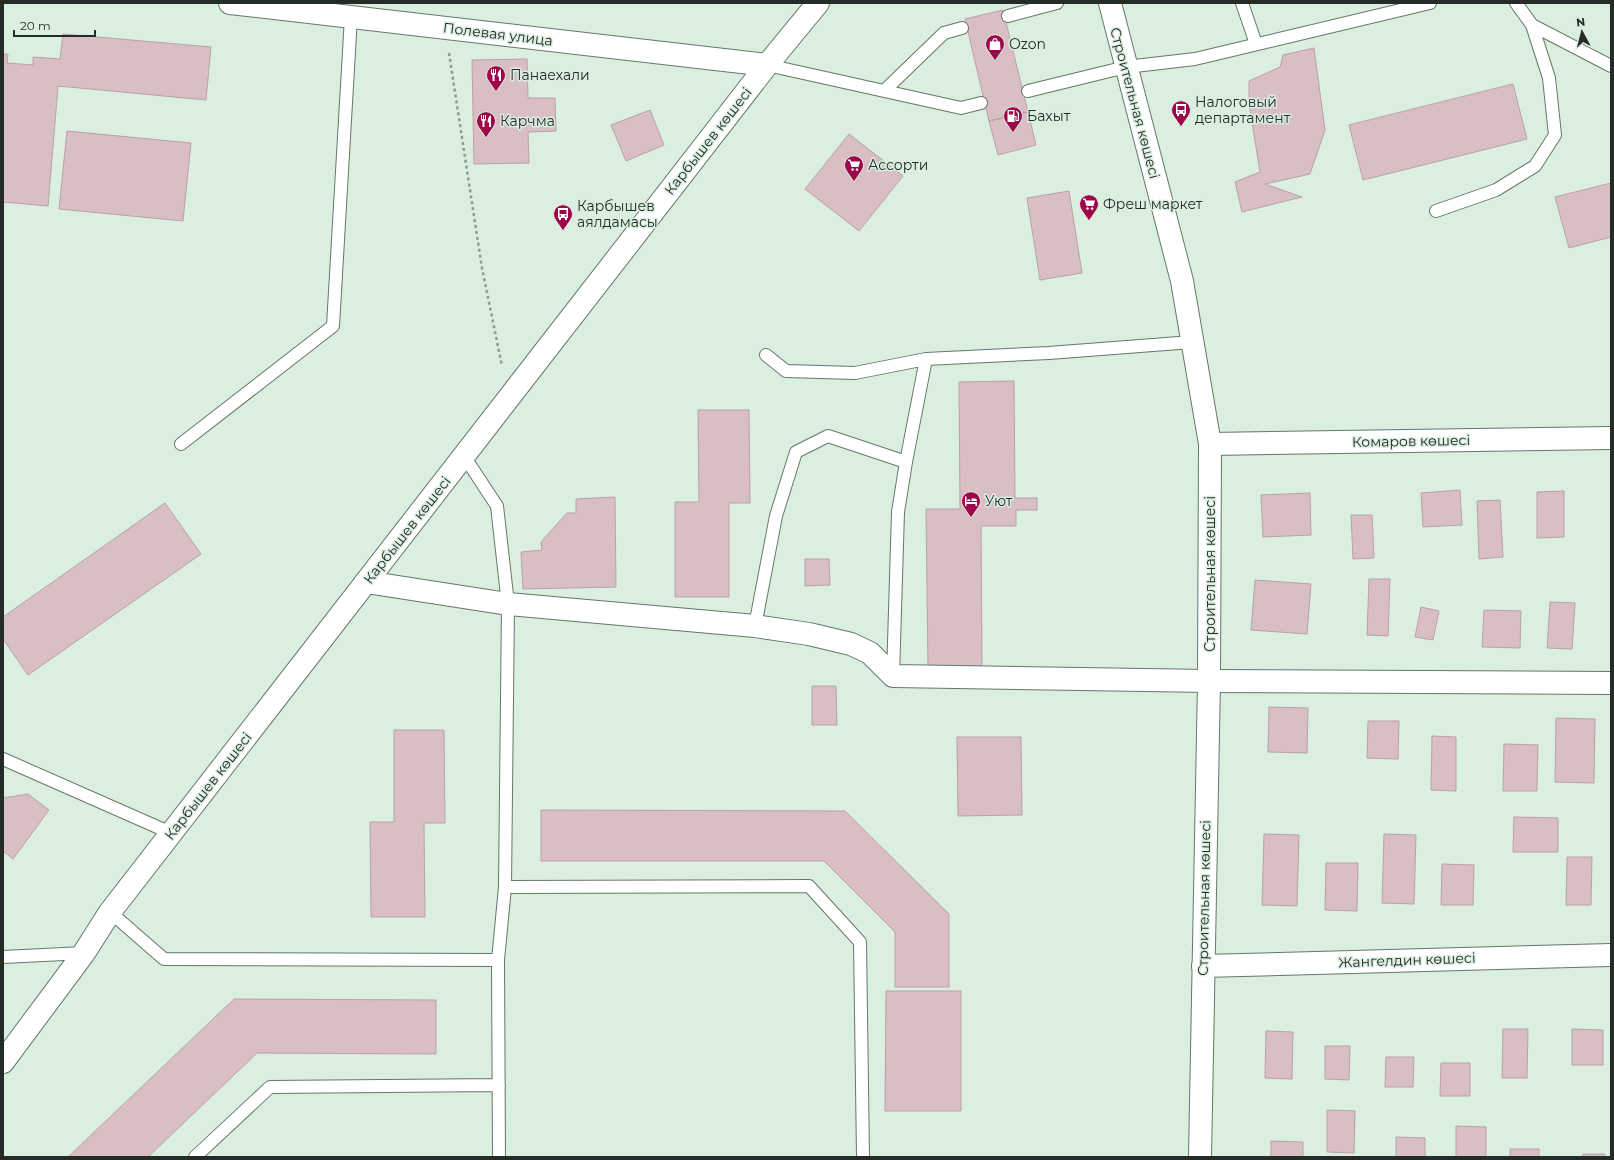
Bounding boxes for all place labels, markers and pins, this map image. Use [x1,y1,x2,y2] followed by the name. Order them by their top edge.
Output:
[984,33,1006,61] shop icon: Ozon
[1009,35,1046,53] place label: Ozon
[485,64,507,92] restaurant icon: Панаехали
[510,66,590,84] place label: Панаехали
[1195,93,1291,127] place label: Налоговый департамент
[1170,99,1192,127] bus stop icon: Налоговый департамент
[1002,105,1024,133] fuel station icon: Бахыт
[1027,107,1071,125] place label: Бахыт
[475,110,497,138] restaurant icon: Карчма
[500,112,555,130] place label: Карчма
[843,154,865,182] supermarket icon: Ассорти
[868,156,928,174] place label: Ассорти
[1078,193,1100,221] supermarket icon: Фреш маркет
[1103,195,1203,213] place label: Фреш маркет
[577,197,658,231] place label: Карбышев аялдамасы
[552,203,574,231] bus stop icon: Карбышев аялдамасы
[960,490,982,518] hotel icon: Уют
[985,492,1013,510] place label: Уют

